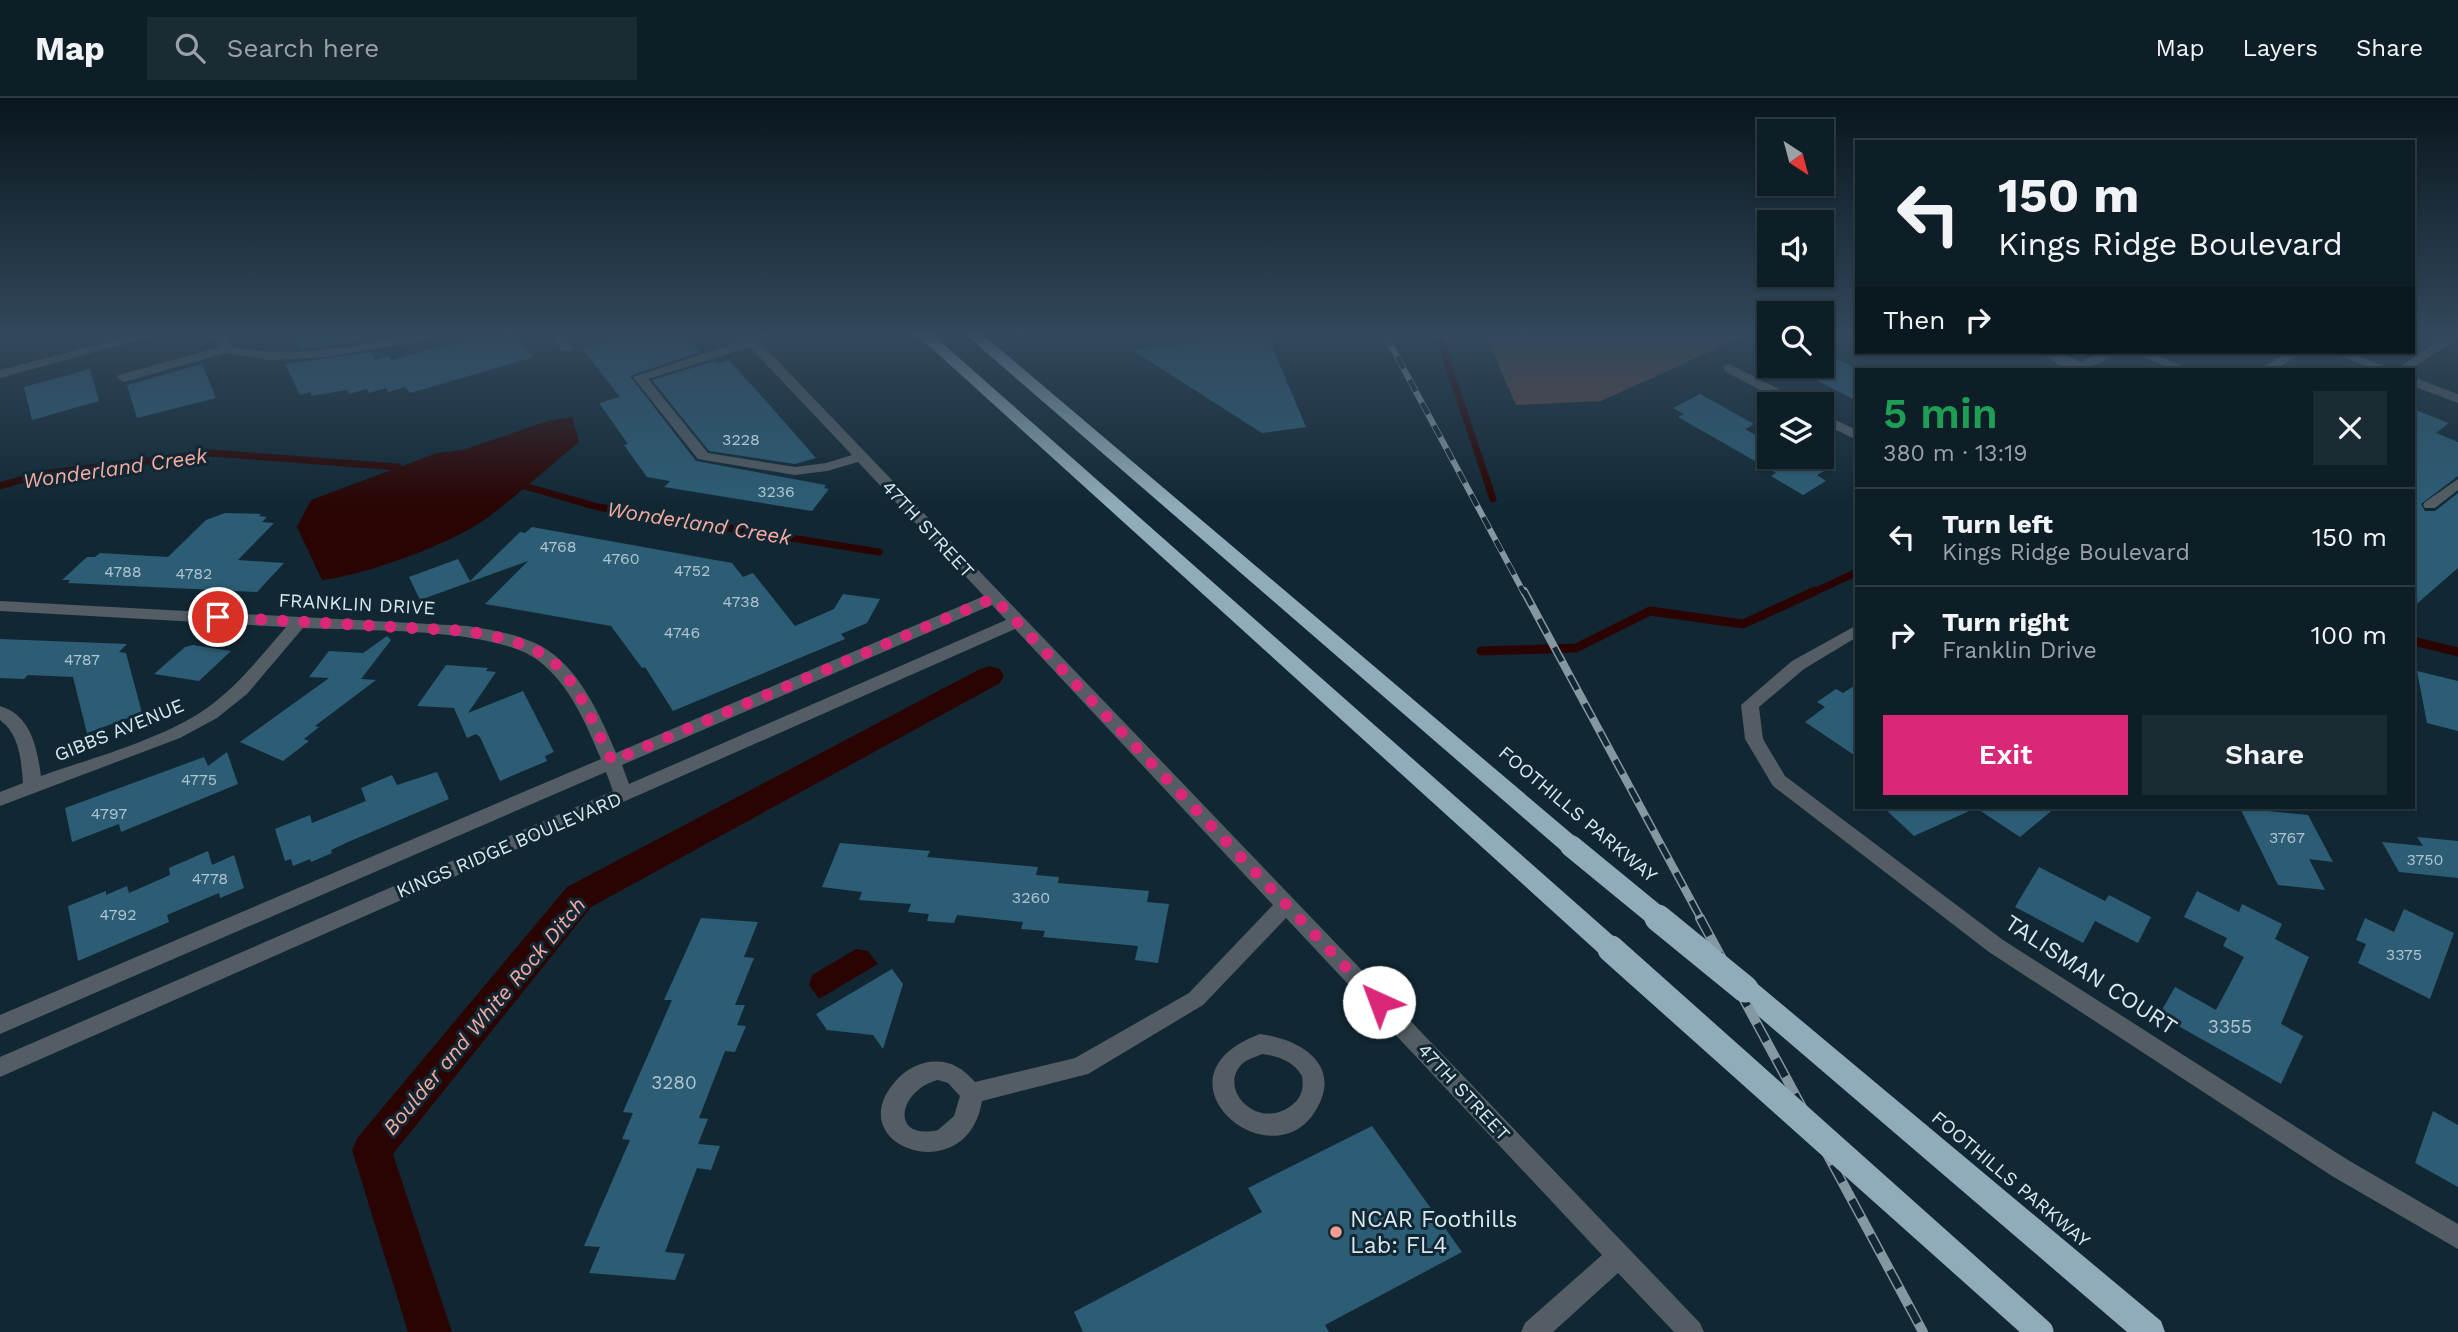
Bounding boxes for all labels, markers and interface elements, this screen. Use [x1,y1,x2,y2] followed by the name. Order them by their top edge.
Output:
[147,17,637,80] search box
[35,29,105,68] text: Map
[171,29,209,67] icon: search
[227,33,379,63] text: Search here
[2156,34,2204,62] text: Map
[2242,34,2318,62] text: Layers
[2356,34,2423,62] text: Share
[1757,119,1834,196] north arrow
[1757,119,1834,469] map controls
[1998,166,2139,224] text: 150 m
[1883,168,1974,259] icon: left
[1757,210,1834,287] button: sound
[1998,225,2343,263] text: Kings Ridge Boulevard
[1757,301,1834,378] button: search
[1959,301,1997,339] icon: right
[1883,305,1945,335] text: Then
[1883,389,1998,438] text: 5 min
[2313,391,2387,465] button: close
[1757,392,1834,469] button: layers
[722,430,760,449] house number: 3228
[1883,440,2027,467] text: 380 m · 13:19
[21,443,209,493] water label: Wonderland Creek
[877,476,979,582] street label: 47TH STREET
[757,482,795,501] house number: 3236
[605,496,793,550] water label: Wonderland Creek
[1942,509,2053,539] text: Turn left
[1883,518,1921,556] icon: left
[2312,522,2387,552] text: 150 m
[539,537,577,556] house number: 4768
[1942,539,2190,566] text: Kings Ridge Boulevard
[602,549,640,568] house number: 4760
[674,561,710,580] house number: 4752
[104,562,142,581] house number: 4788
[176,564,212,583] house number: 4782
[188,587,248,647] pin
[278,588,436,620] street label: FRANKLIN DRIVE
[722,592,760,611] house number: 4738
[199,598,237,636] icon: arrive
[1942,607,2069,637] text: Turn right
[1883,616,1921,654] icon: right
[2311,620,2387,650] text: 100 m
[664,623,700,642] house number: 4746
[1942,637,2097,664] text: Franklin Drive
[64,650,100,669] house number: 4787
[51,694,187,766] street label: GIBBS AVENUE
[1883,715,2128,795] button: Exit
[2142,715,2387,795] button: Share
[1494,741,1662,887] street label: FOOTHILLS PARKWAY
[181,770,217,789] house number: 4775
[393,787,625,903] street label: KINGS RIDGE BOULEVARD
[91,804,127,823] house number: 4797
[2269,828,2305,847] house number: 3767
[2407,850,2443,869] house number: 3750
[192,869,228,888] house number: 4778
[1012,888,1050,907] house number: 3260
[377,892,591,1140] water label: Boulder and White Rock Ditch
[99,905,137,924] house number: 4792
[2000,909,2182,1041] street label: TALISMAN COURT
[2386,945,2422,964] house number: 3375
[1342,965,1416,1039] position arrow
[2208,1015,2252,1038] house number: 3355
[1413,1039,1515,1145] street label: 47TH STREET
[651,1071,697,1094] house number: 3280
[1927,1106,2095,1252] street label: FOOTHILLS PARKWAY
[1350,1206,1517,1259] place label: NCAR Foothills Lab: FL4
[1328,1224,1344,1240] marker: NCAR Foothills Lab: FL4

